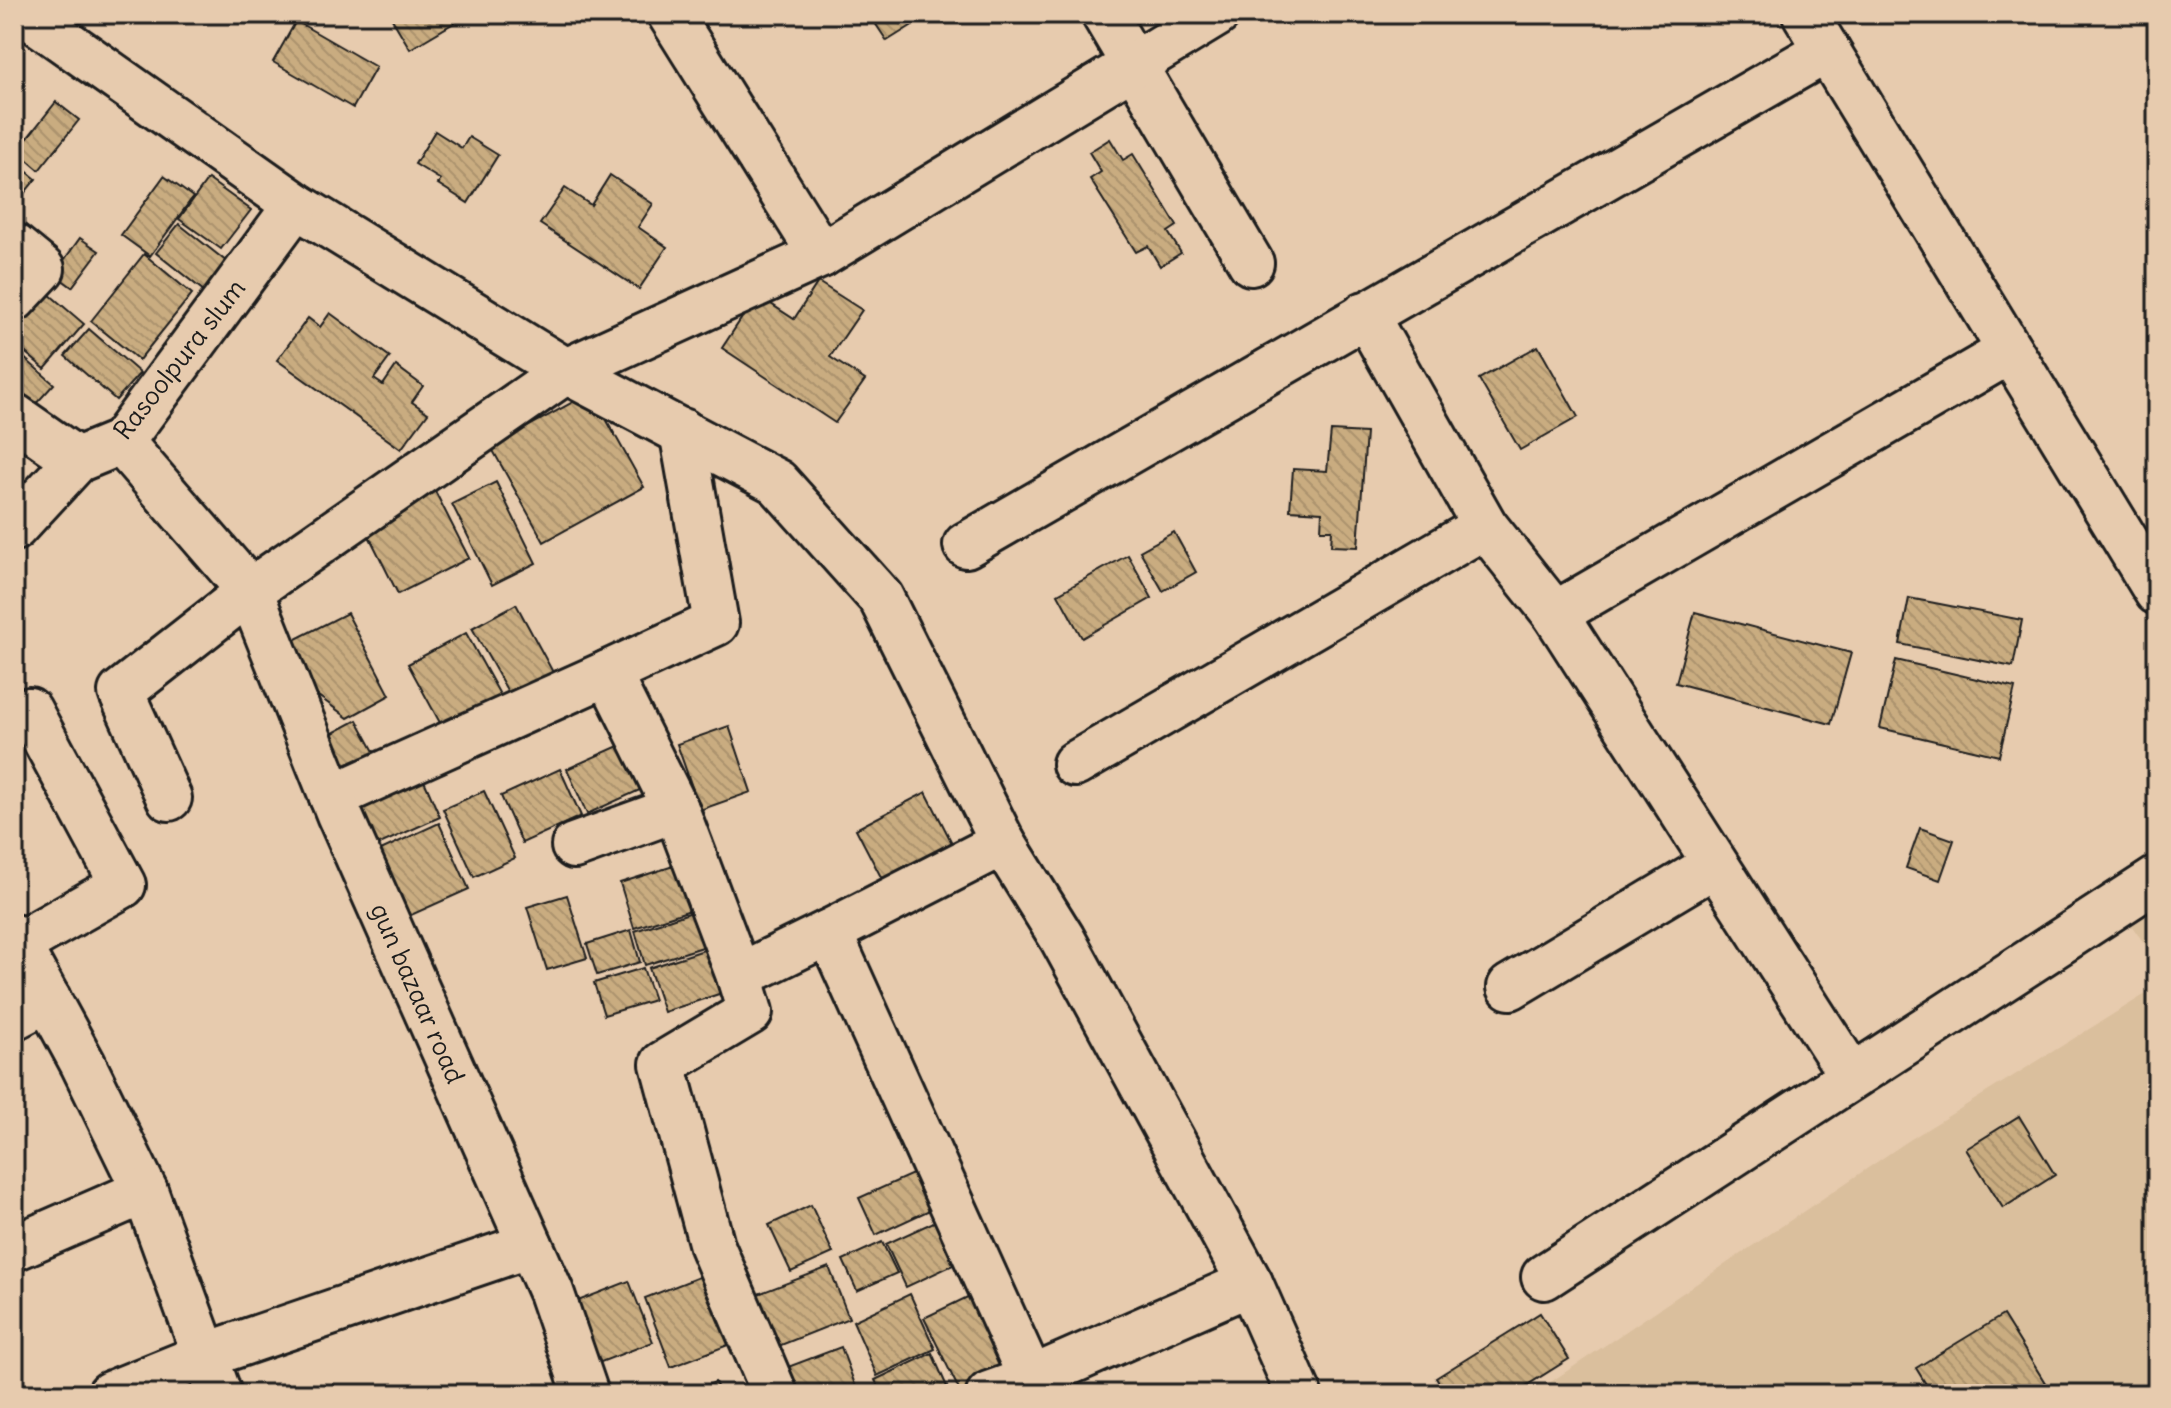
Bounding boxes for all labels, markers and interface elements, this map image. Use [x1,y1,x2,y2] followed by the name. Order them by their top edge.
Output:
[106,272,252,446] street label: Rasoolpura slum
[364,898,472,1088] street label: gun bazaar road

